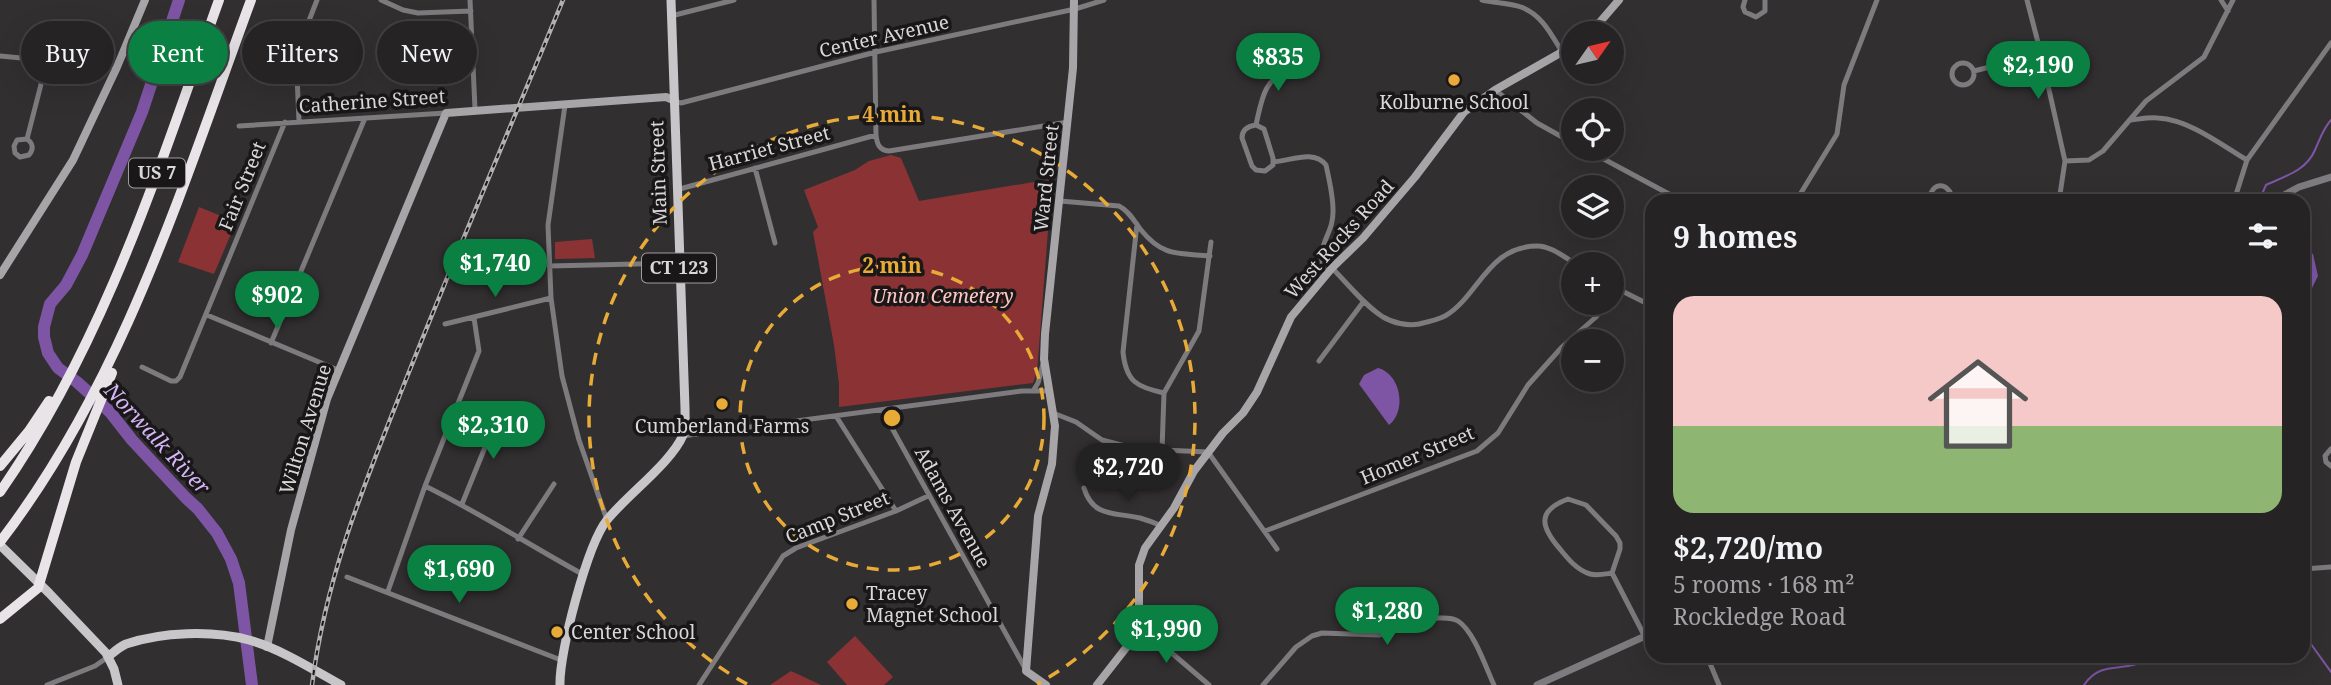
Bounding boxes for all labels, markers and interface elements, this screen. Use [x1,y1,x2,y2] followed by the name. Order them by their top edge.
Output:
[816,8,952,64] street label: Center Avenue
[21,21,114,84] chip: Buy
[128,21,228,84] chip: Rent
[242,21,363,84] chip: Filters
[377,21,477,84] chip: New
[1561,21,1624,84] north arrow
[1561,21,1624,392] map controls
[1237,34,1319,93] pin: $835
[1252,40,1304,72] text: $835
[1981,42,2095,101] pin: $2,190
[2002,48,2074,80] text: $2,190
[1446,72,1462,88] marker: Kolburne School
[298,83,446,119] street label: Catherine Street
[1379,89,1529,115] place label: Kolburne School
[1561,98,1624,161] button: locate
[862,100,922,128] text: 4 min
[705,119,833,177] street label: Harriet Street
[643,120,673,226] street label: Main Street
[1027,123,1065,233] street label: Ward Street
[212,137,272,234] street label: Fair Street
[129,158,185,188] road number: US 7
[1278,173,1400,304] street label: West Rocks Road
[1561,175,1624,238] button: layers
[1673,216,1797,257] text: 9 homes
[2244,217,2282,255] icon: filters
[438,240,552,299] pin: $1,740
[459,246,531,278] text: $1,740
[862,251,922,279] text: 2 min
[1561,252,1624,315] button: +
[642,254,716,282] road number: CT 123
[236,272,318,331] pin: $902
[251,278,303,310] text: $902
[872,283,1014,309] park label: Union Cemetery
[1561,329,1624,392] button: −
[1915,341,2041,467] icon: home
[273,361,337,497] street label: Wilton Avenue
[98,376,217,500] water label: Norwalk River
[714,396,730,412] marker: Cumberland Farms
[436,402,550,461] pin: $2,310
[880,406,904,430] centre of rings
[457,408,529,440] text: $2,310
[635,413,809,439] place label: Cumberland Farms
[1356,419,1478,491] street label: Homer Street
[909,442,997,572] street label: Adams Avenue
[1071,444,1185,503] pin: $2,720
[1092,450,1164,482] text: $2,720
[781,484,893,550] street label: Camp Street
[1673,527,1823,568] text: $2,720/mo
[402,546,516,605] pin: $1,690
[423,552,495,584] text: $1,690
[1673,568,1855,600] text: 5 rooms · 168 m²
[866,580,998,628] place label: Tracey Magnet School
[1330,588,1444,647] pin: $1,280
[1351,594,1423,626] text: $1,280
[844,596,860,612] marker: Tracey Magnet School
[1673,600,1846,632] text: Rockledge Road
[1109,606,1223,665] pin: $1,990
[1130,612,1202,644] text: $1,990
[571,619,696,645] place label: Center School
[549,624,565,640] marker: Center School

